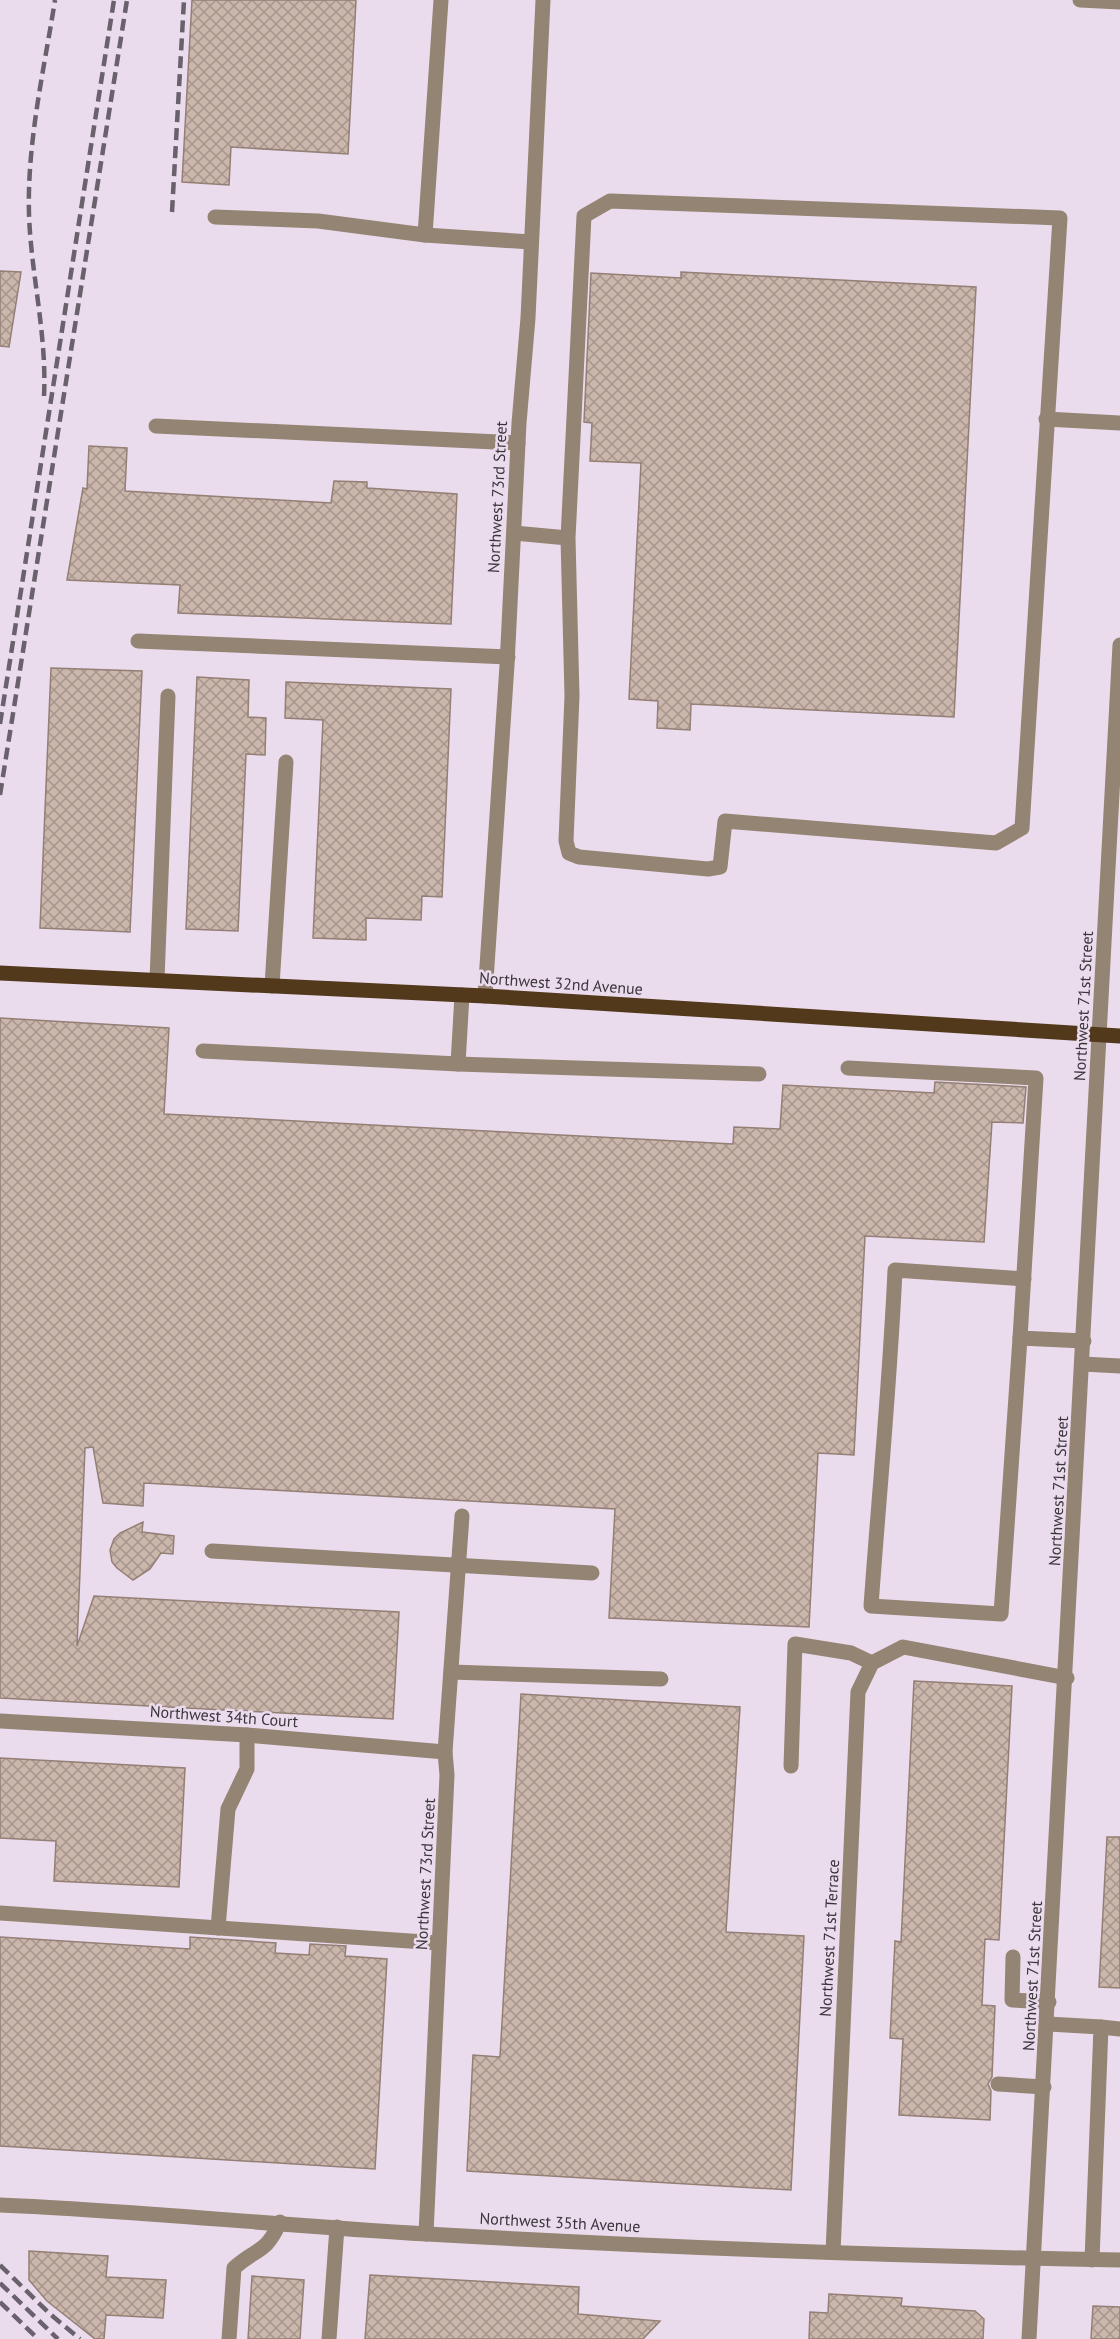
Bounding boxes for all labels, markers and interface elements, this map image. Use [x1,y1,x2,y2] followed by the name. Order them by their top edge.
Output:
[483,420,511,574] street label: Northwest 73rd Street
[1069,930,1097,1082] street label: Northwest 71st Street
[478,967,644,999] street label: Northwest 32nd Avenue
[1044,1415,1072,1567] street label: Northwest 71st Street
[149,1701,299,1731] street label: Northwest 34th Court
[411,1797,439,1951] street label: Northwest 73rd Street
[815,1859,843,2017] street label: Northwest 71st Terrace
[1018,1900,1046,2052] street label: Northwest 71st Street
[479,2208,641,2236] street label: Northwest 35th Avenue

